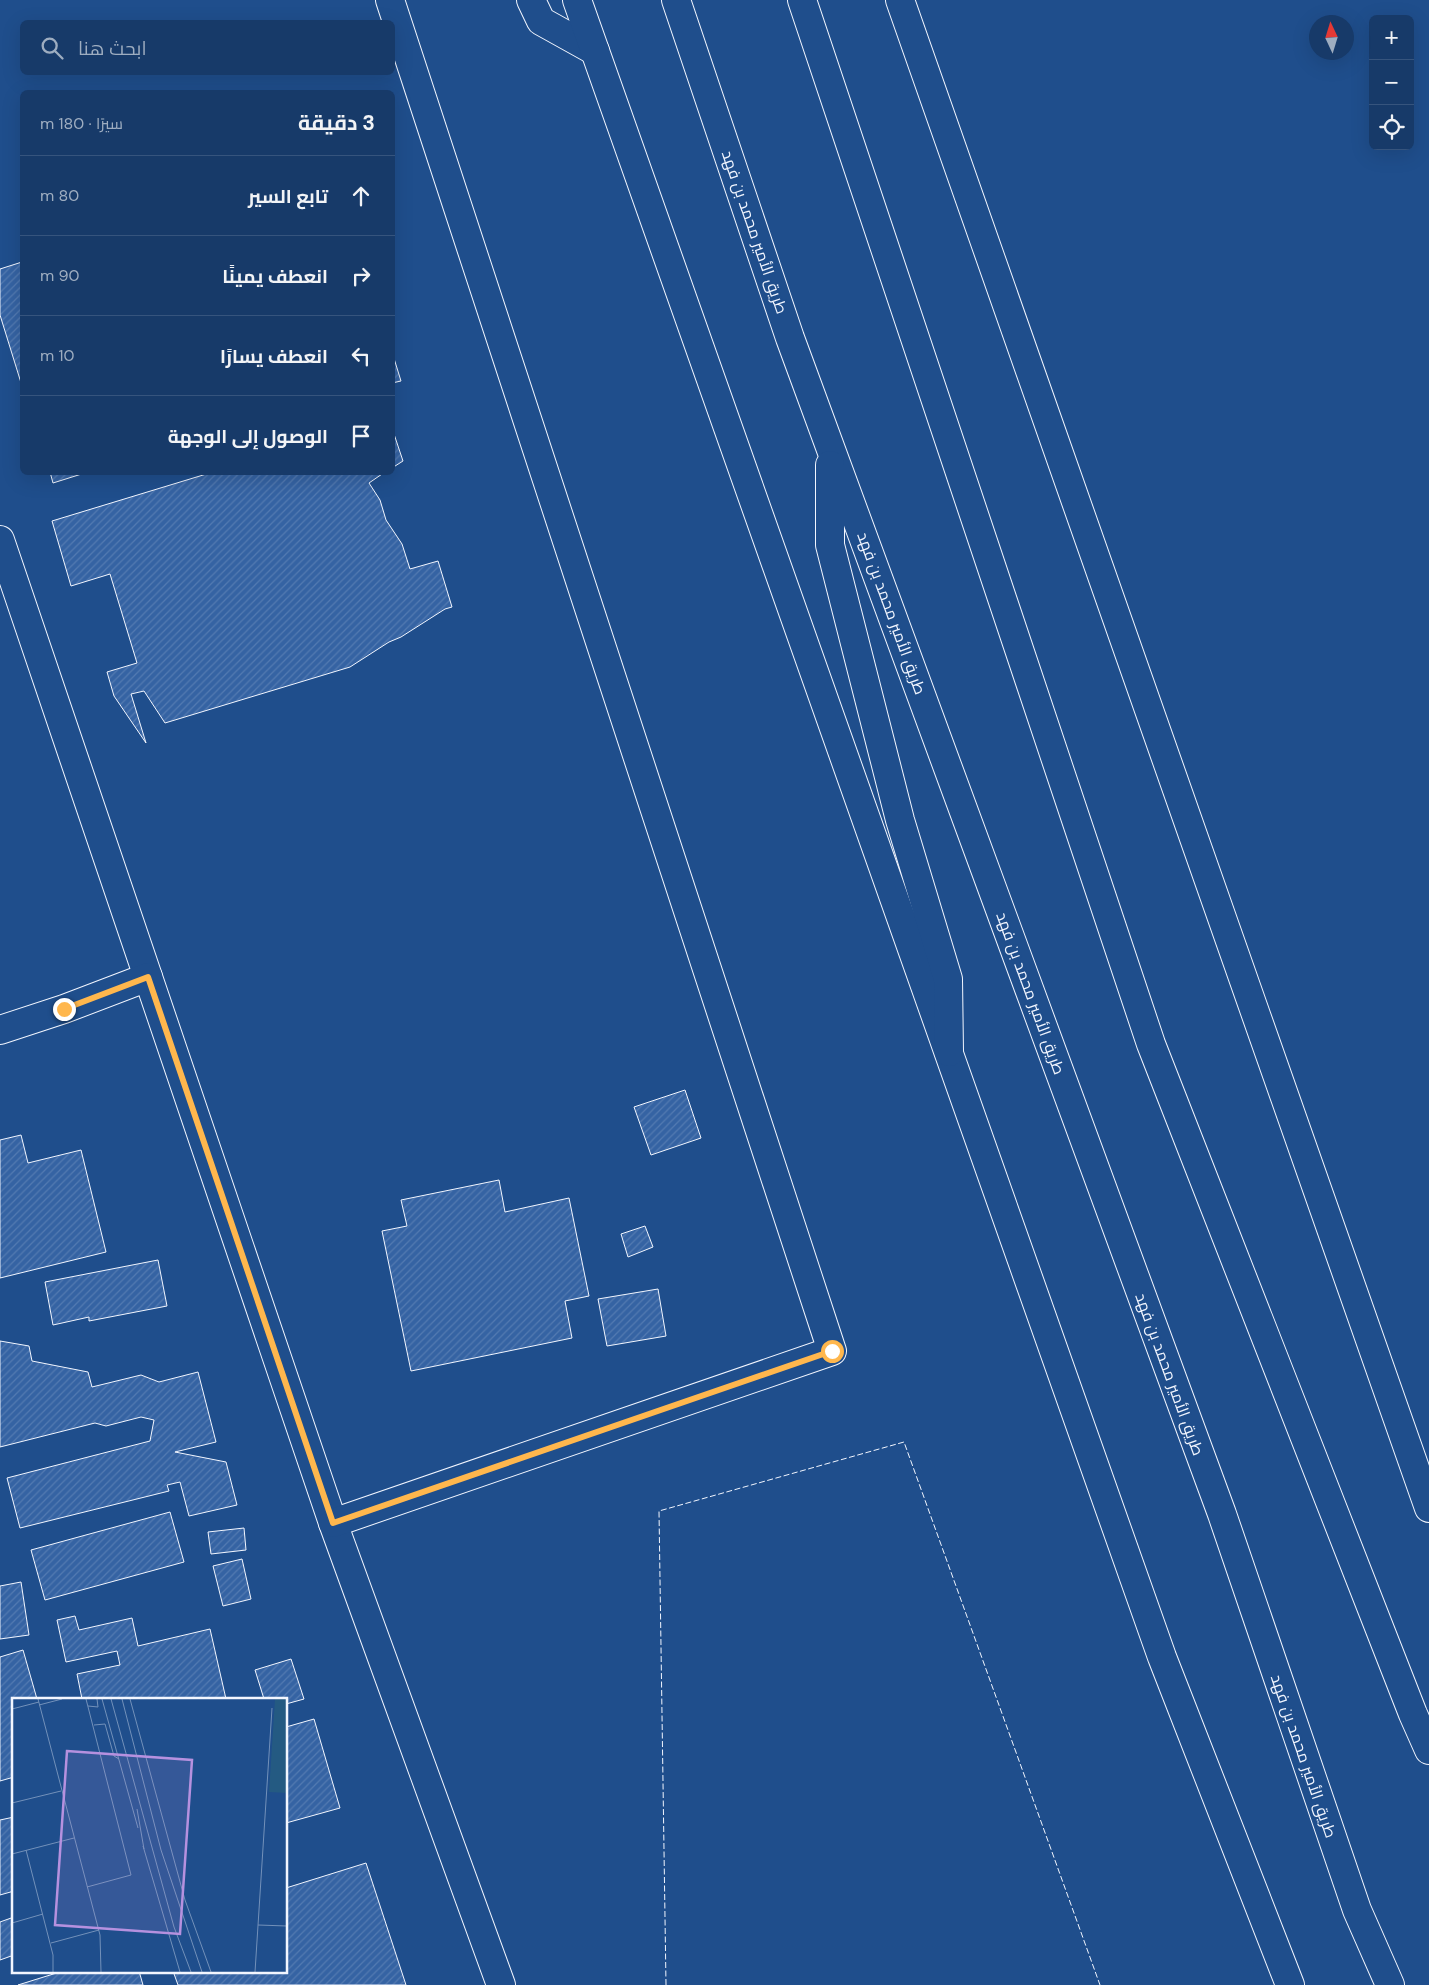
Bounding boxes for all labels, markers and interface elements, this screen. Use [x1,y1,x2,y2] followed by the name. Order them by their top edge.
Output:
[1309,15,1354,60] north arrow
[1369,15,1414,150] map controls
[1369,15,1414,60] button: +
[20,20,395,75] search box
[38,34,66,62] icon: search
[78,36,147,61] text: ابحث هنا
[1369,60,1414,105] button: −
[1369,105,1414,150] button: locate
[298,109,375,137] text: 3 دقيقة
[40,113,123,134] text: سيرًا · 180 m
[717,148,792,317] street label: طريق الأمير محمد بن فهد
[347,182,375,210] icon: ahead
[248,184,328,209] text: تابع السير
[40,185,79,206] text: 80 m
[347,262,375,290] icon: right
[222,264,328,289] text: انعطف يمينًا
[40,265,80,286] text: 90 m
[347,342,375,370] icon: left
[220,344,328,369] text: انعطف يسارًا
[40,345,74,366] text: 10 m
[347,422,375,450] icon: arrive
[168,424,328,449] text: الوصول إلى الوجهة
[852,529,931,697] street label: طريق الأمير محمد بن فهد
[991,909,1070,1077] street label: طريق الأمير محمد بن فهد
[53,998,76,1021] route end
[1130,1290,1209,1458] street label: طريق الأمير محمد بن فهد
[821,1340,844,1363] route start
[1266,1672,1341,1841] street label: طريق الأمير محمد بن فهد
[12,1698,288,1972] inset map

